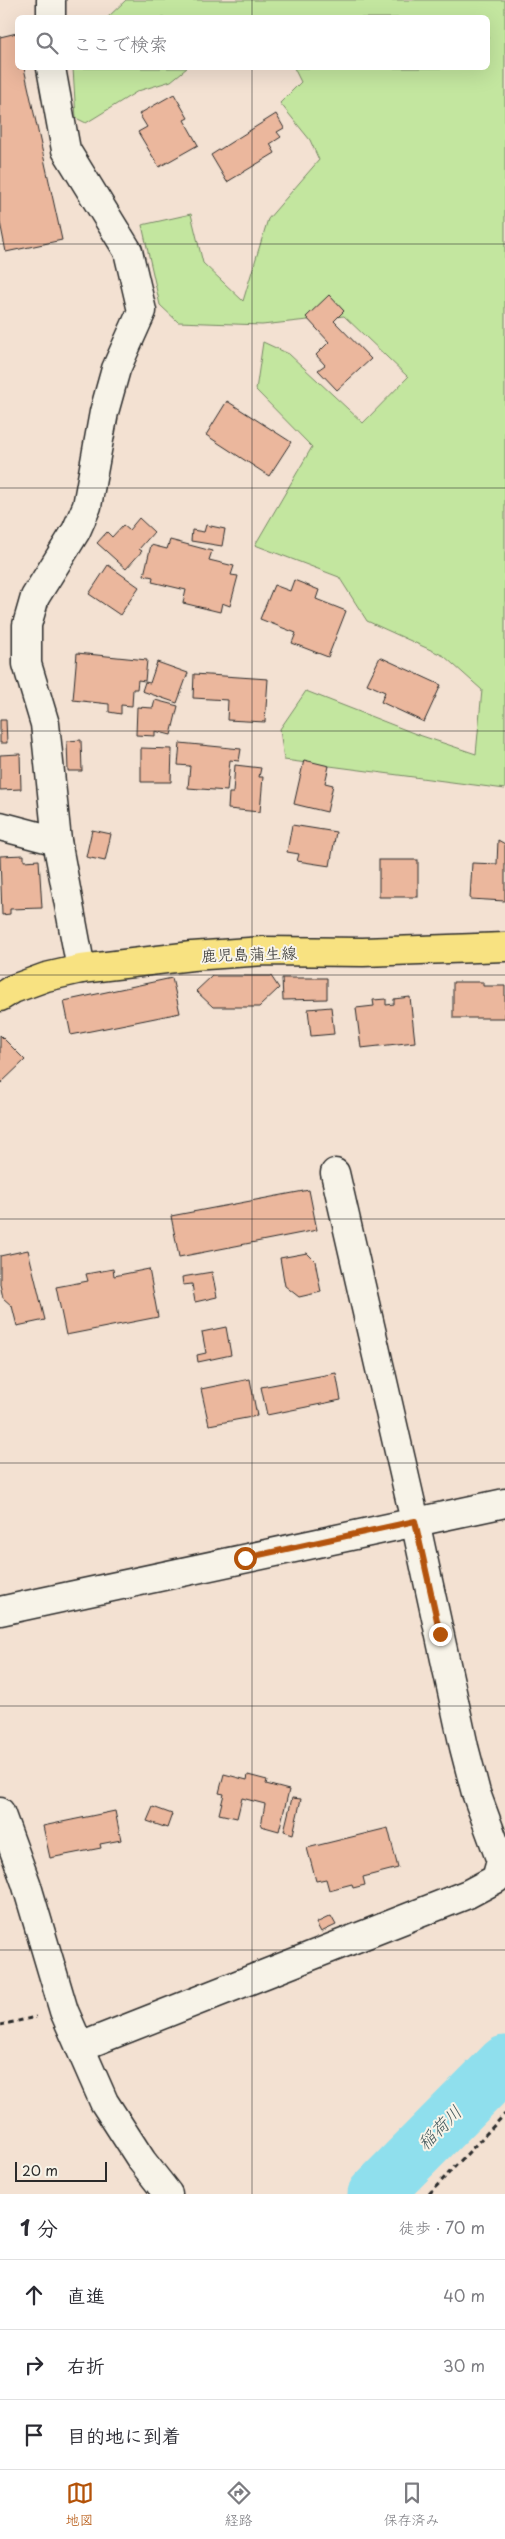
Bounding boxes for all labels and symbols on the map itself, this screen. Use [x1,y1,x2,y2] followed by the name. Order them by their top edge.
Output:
[201,939,297,967] street label: 鹿児島蒲生線
[234,1547,257,1570] route start
[429,1623,452,1646] route end
[410,2098,468,2156] water label: 稲荷川
[15,2159,108,2182] scale bar

